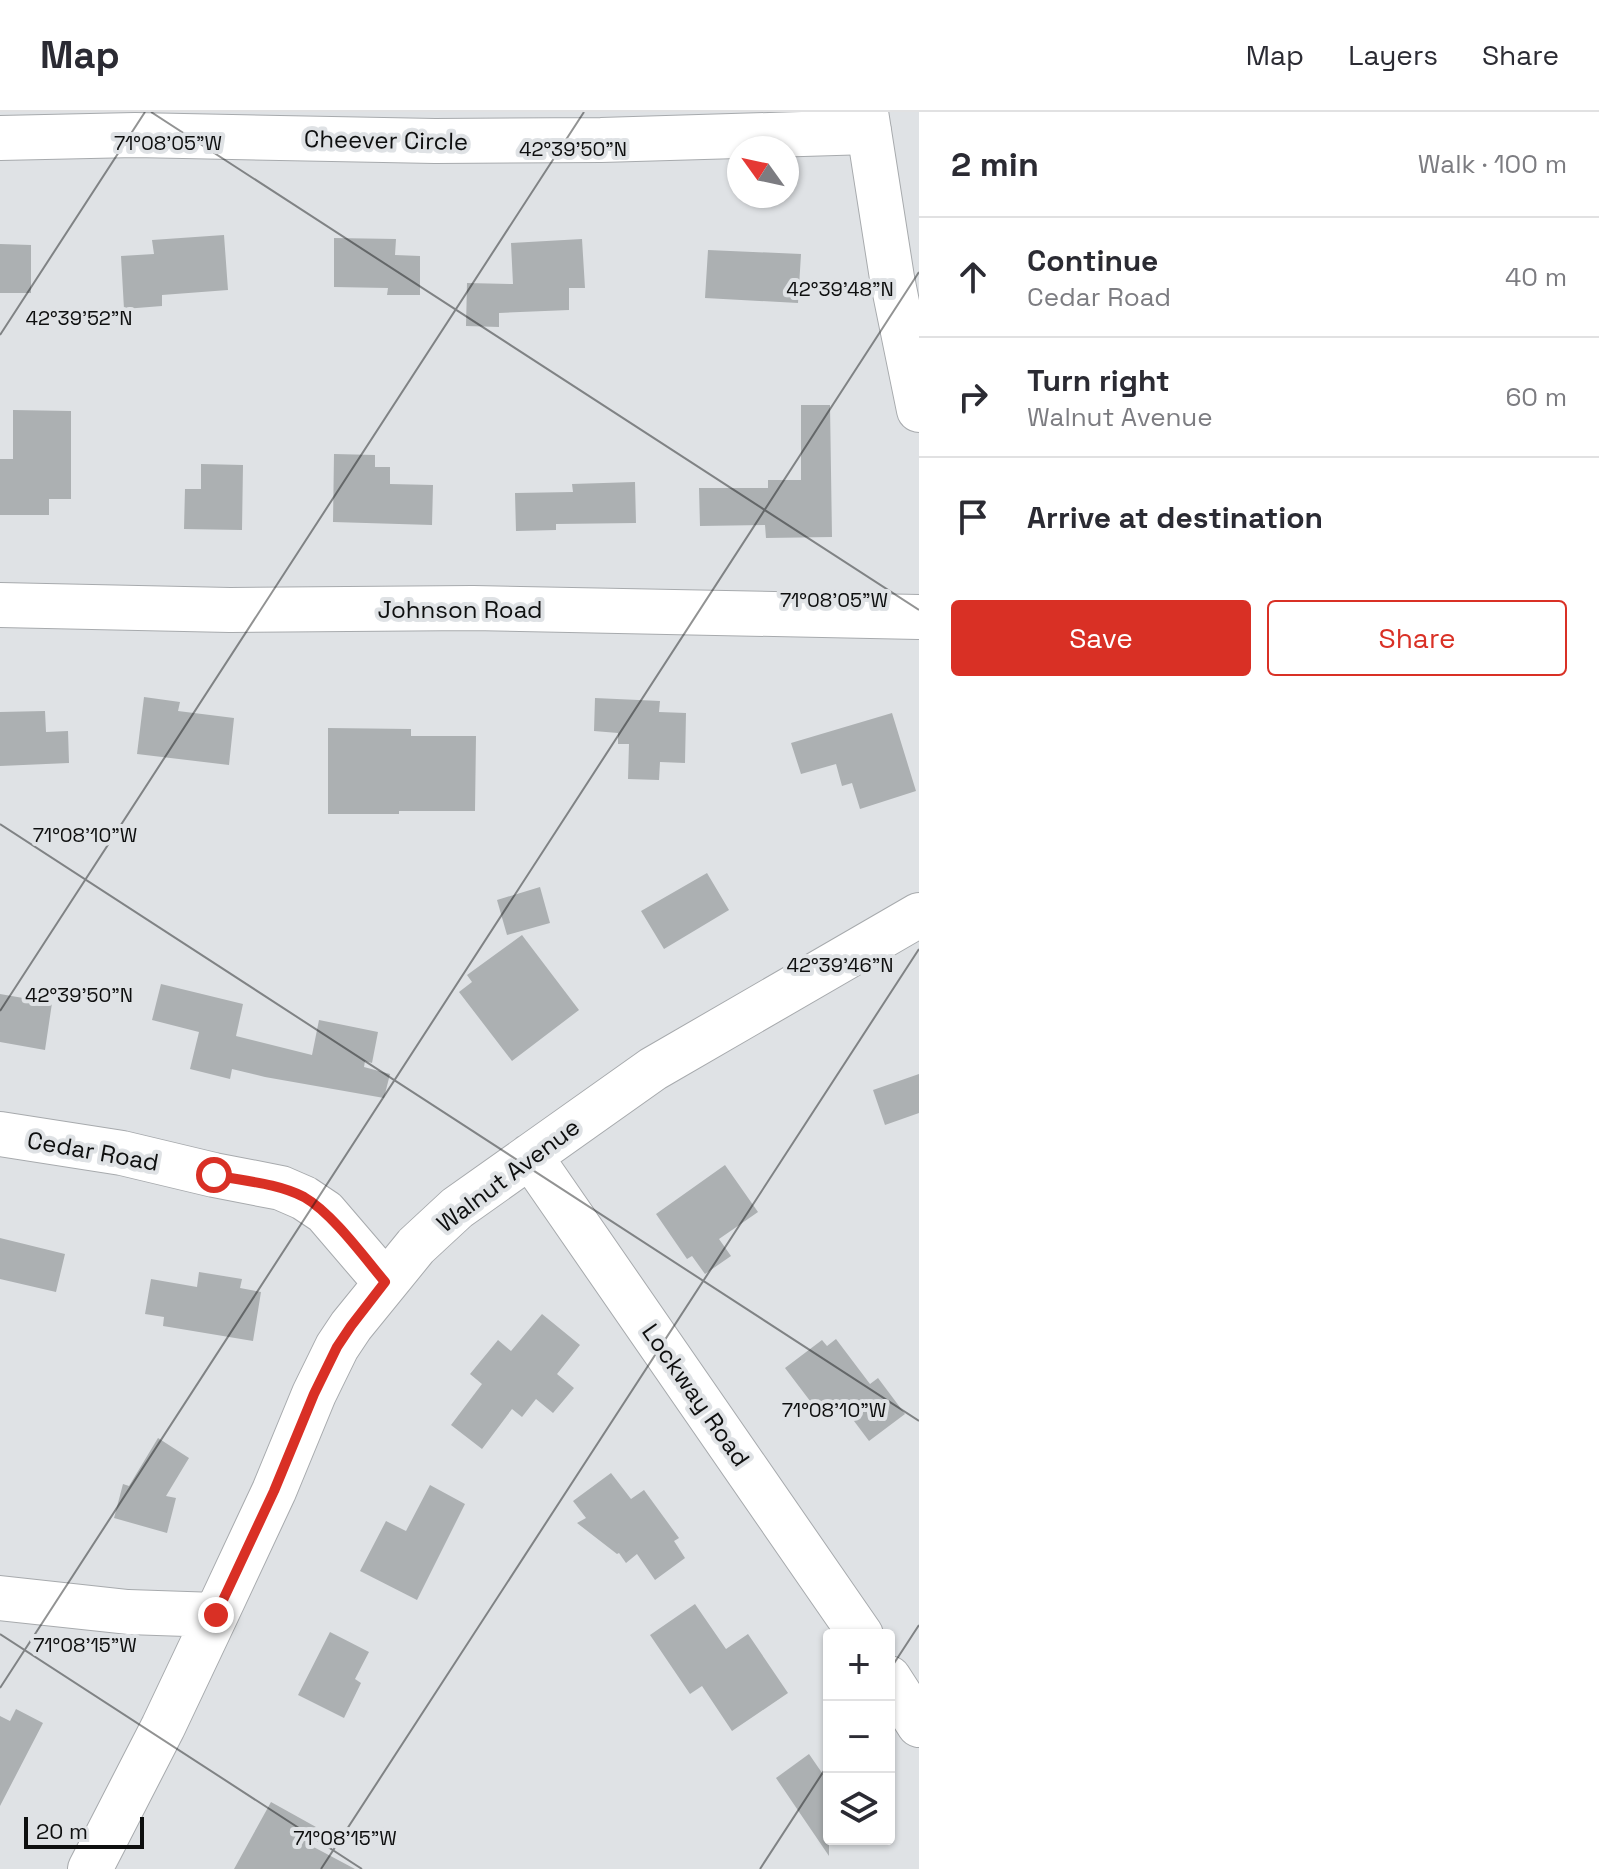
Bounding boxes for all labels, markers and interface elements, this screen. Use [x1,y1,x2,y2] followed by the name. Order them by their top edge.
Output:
[40,31,120,79] text: Map
[1246,37,1304,73] text: Map
[1348,37,1438,73] text: Layers
[1482,37,1559,73] text: Share
[304,123,468,157] street label: Cheever Circle
[114,130,222,156] text: 71°08'05"W
[519,136,627,162] text: 42°39'50"N
[727,136,799,208] north arrow
[951,143,1039,186] text: 2 min
[1418,147,1567,181] text: Walk · 100 m
[1027,241,1158,280] text: Continue
[951,255,995,299] icon: ahead
[1505,260,1567,294] text: 40 m
[786,276,894,302] text: 42°39'48"N
[1027,280,1171,314] text: Cedar Road
[25,305,133,331] text: 42°39'52"N
[1027,361,1170,400] text: Turn right
[951,375,995,419] icon: right
[1505,380,1567,414] text: 60 m
[1027,400,1213,434] text: Walnut Avenue
[951,495,995,539] icon: arrive
[1027,498,1323,537] text: Arrive at destination
[780,587,888,613] text: 71°08'05"W
[377,594,543,625] street label: Johnson Road
[951,600,1251,676] button: Save
[1267,600,1567,676] button: Share
[33,822,137,848] text: 71°08'10"W
[786,952,894,978] text: 42°39'46"N
[25,982,133,1008] text: 42°39'50"N
[430,1111,586,1239] street label: Walnut Avenue
[25,1124,161,1178] street label: Cedar Road
[196,1157,232,1193] route start
[635,1318,757,1472] street label: Lockway Road
[782,1397,886,1423] text: 71°08'10"W
[198,1597,234,1633] route end
[823,1629,895,1845] map controls
[823,1629,895,1701] button: +
[33,1632,137,1658] text: 71°08'15"W
[823,1701,895,1773] button: −
[823,1773,895,1845] button: layers
[24,1813,144,1849] scale bar
[36,1817,88,1845] text: 20 m
[293,1825,397,1851] text: 71°08'15"W

